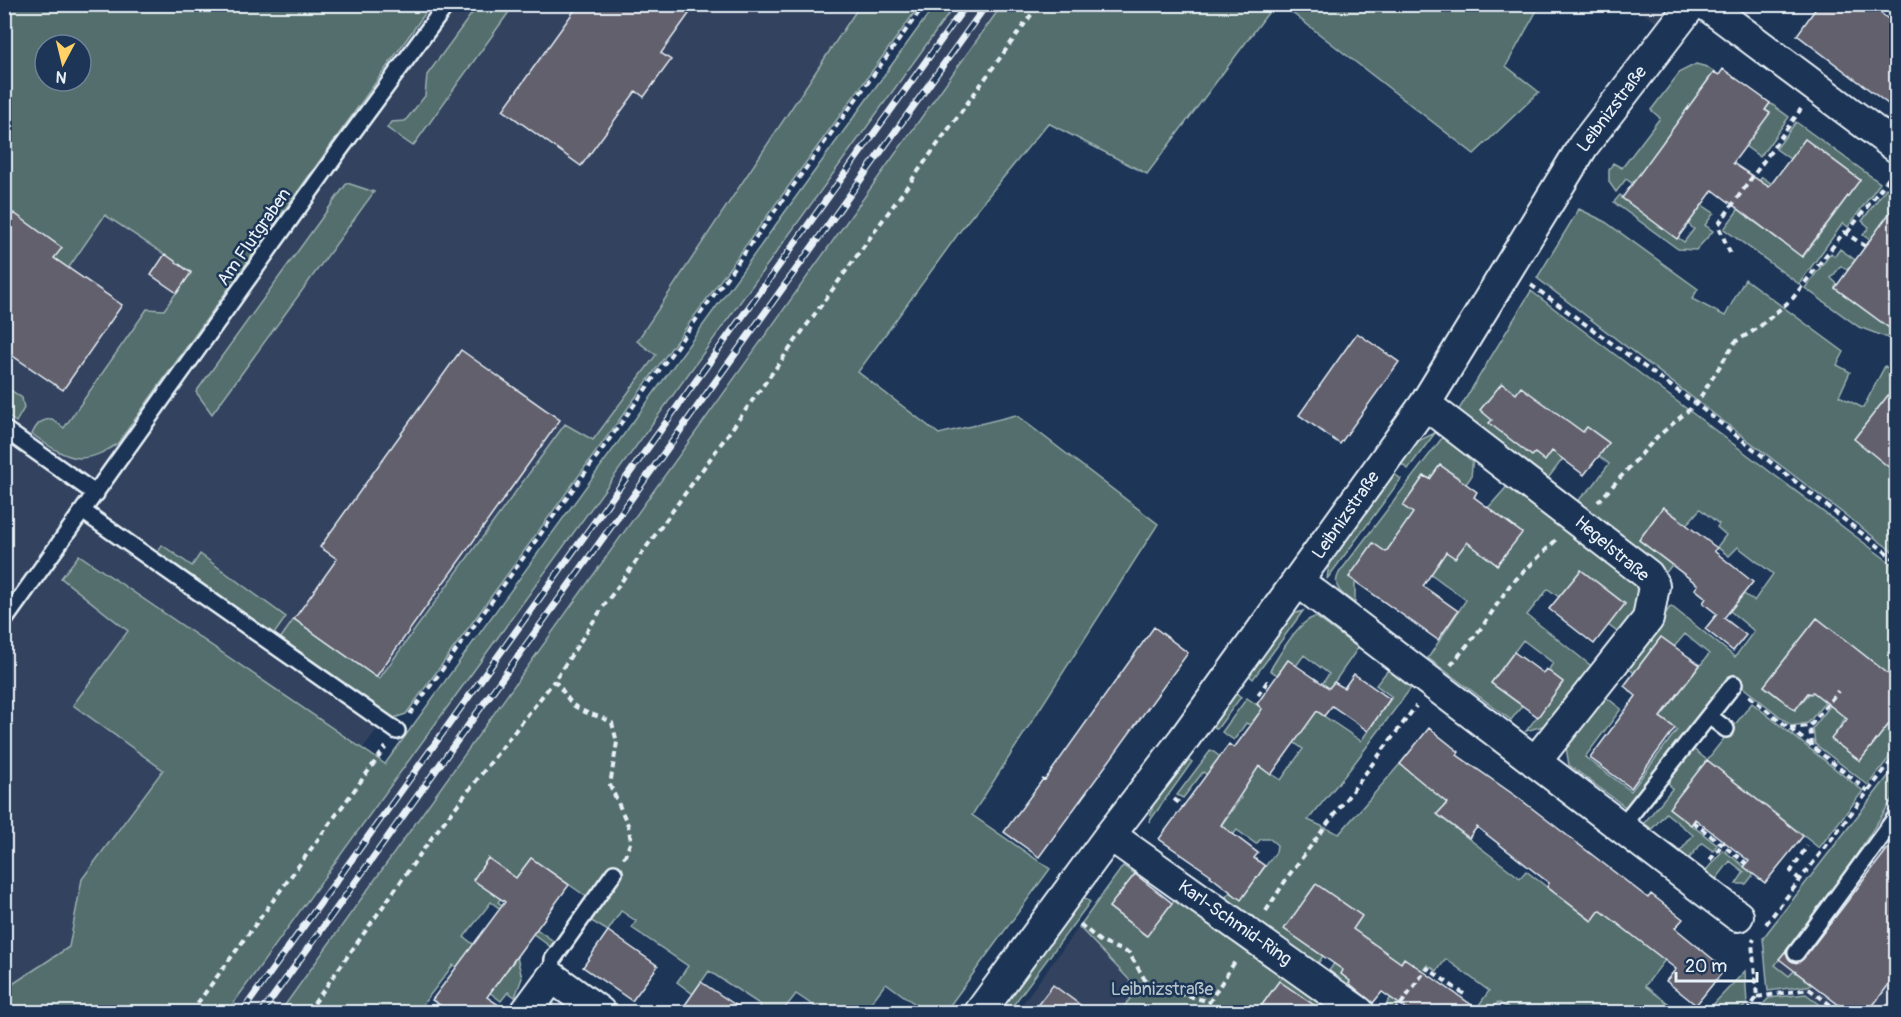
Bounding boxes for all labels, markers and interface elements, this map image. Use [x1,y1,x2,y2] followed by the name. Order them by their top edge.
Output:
[33,33,93,93] north arrow
[1572,61,1652,157] street label: Leibnizstraße
[55,66,68,87] text: N
[212,184,296,290] street label: Am Flutgraben
[1307,466,1385,564] street label: Leibnizstraße
[1570,511,1654,587] street label: Hegelstraße
[1174,875,1296,971] street label: Karl-Schmid-Ring
[1676,945,1757,983] scale bar
[1685,955,1727,978] text: 20 m
[1111,978,1213,1001] park label: Leibnizstraße

